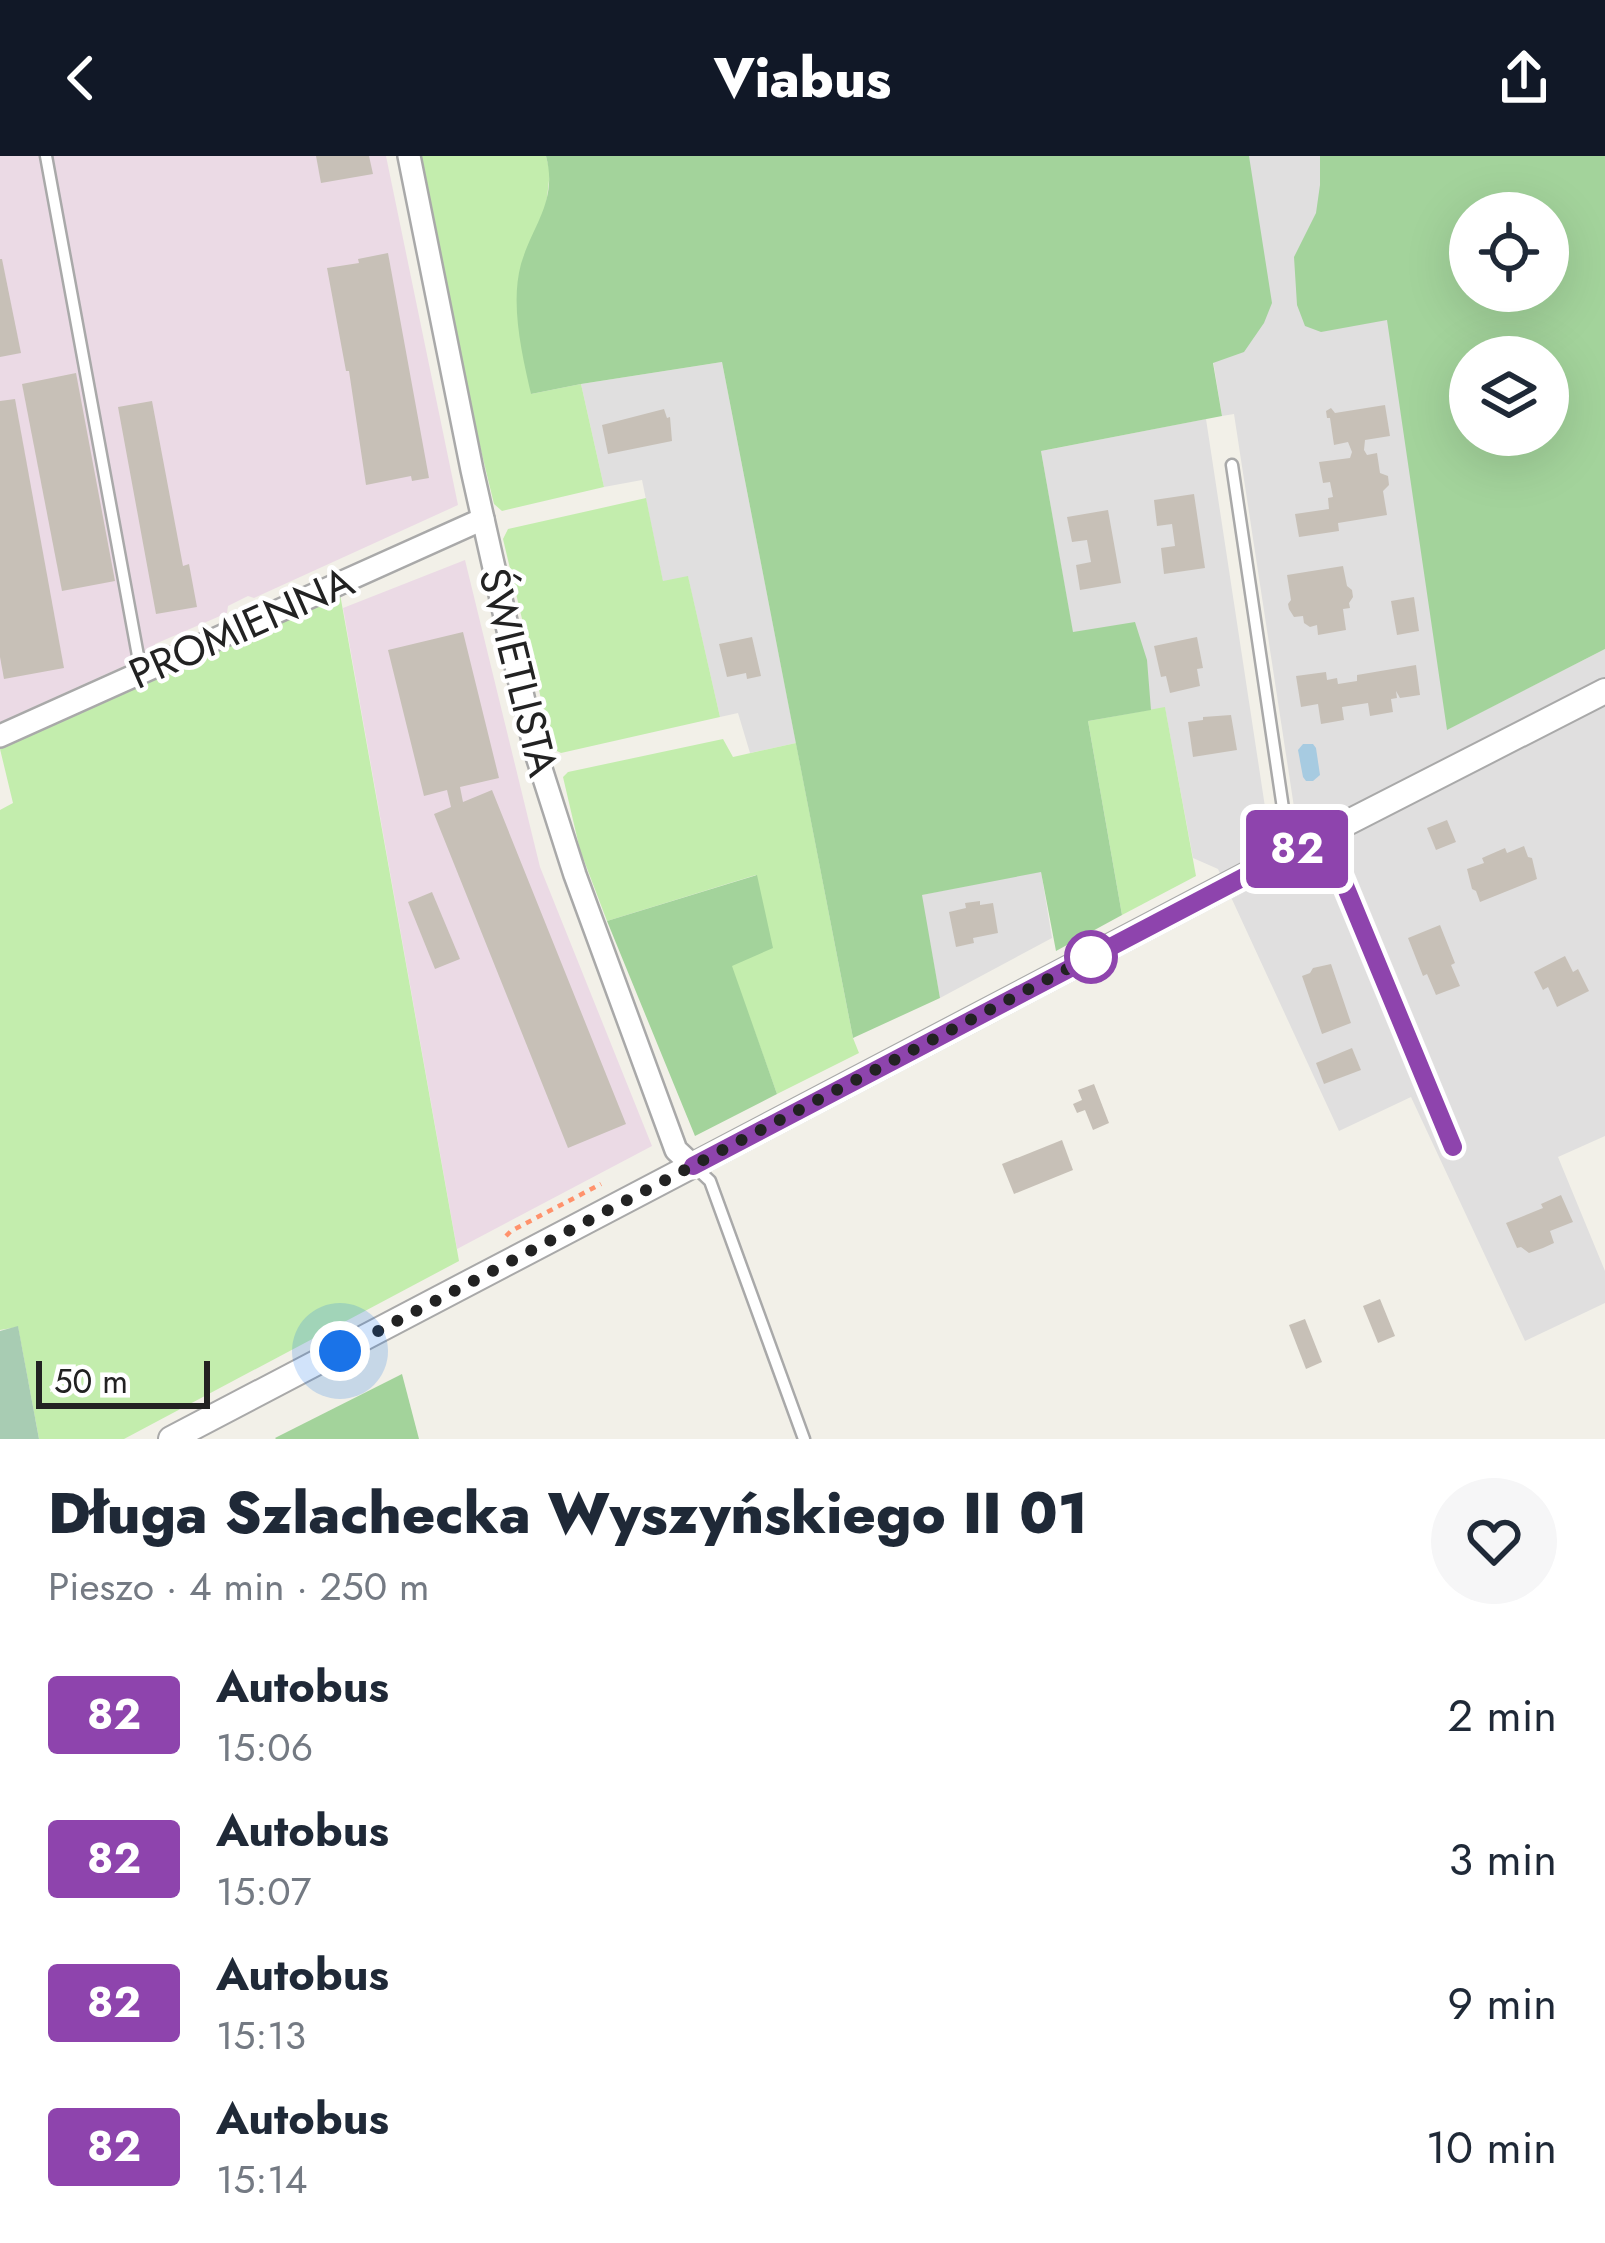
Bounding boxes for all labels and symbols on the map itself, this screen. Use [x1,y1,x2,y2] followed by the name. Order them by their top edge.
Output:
[119,551,363,704] street label: PROMIENNA
[463,562,574,783] street label: ŚWIETLISTA
[1243,810,1351,888] line badge: 82
[1066,932,1116,982] unlabelled marker
[310,1321,370,1381] your location
[36,1355,210,1408] scale bar

